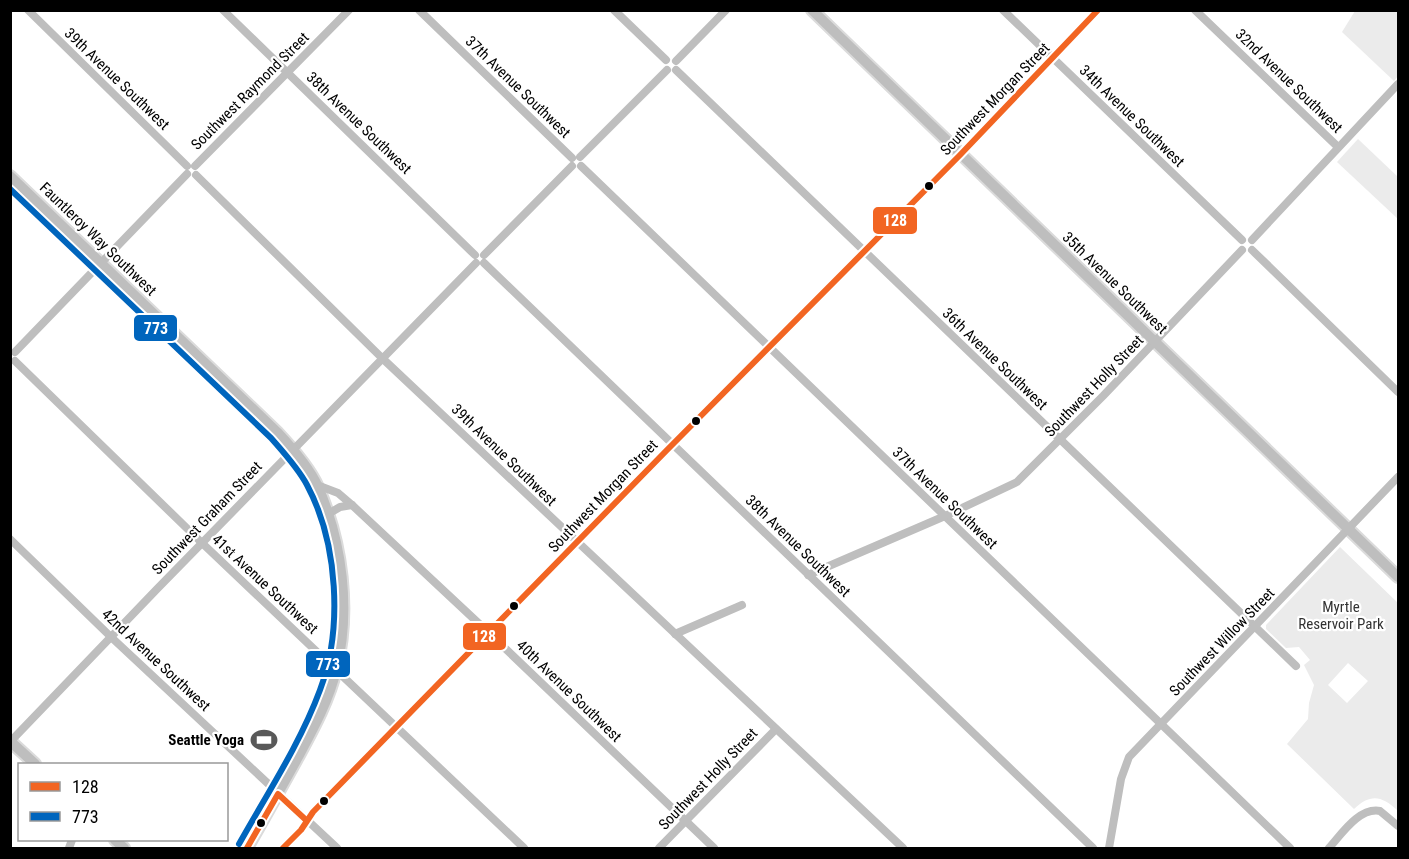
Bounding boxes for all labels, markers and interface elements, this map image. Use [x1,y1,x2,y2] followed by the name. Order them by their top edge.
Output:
[61,24,173,134] street label: 39th Avenue Southwest
[1232,25,1346,137] street label: 32nd Avenue Southwest
[187,28,313,154] street label: Southwest Raymond Street
[462,32,574,142] street label: 37th Avenue Southwest
[937,39,1053,159] street label: Southwest Morgan Street
[1076,61,1188,171] street label: 34th Avenue Southwest
[303,68,415,178] street label: 38th Avenue Southwest
[36,179,160,299] street label: Fauntleroy Way Southwest
[923,180,935,192] unlabelled marker
[872,206,918,235] line badge: 128
[883,211,907,230] text: 128
[1059,228,1171,338] street label: 35th Avenue Southwest
[939,304,1051,414] street label: 36th Avenue Southwest
[133,314,178,342] line badge: 773
[144,319,168,338] text: 773
[1041,331,1147,441] street label: Southwest Holly Street
[448,400,560,510] street label: 39th Avenue Southwest
[690,415,702,427] unlabelled marker
[545,436,661,556] street label: Southwest Morgan Street
[889,443,1001,553] street label: 37th Avenue Southwest
[148,458,266,578] street label: Southwest Graham Street
[742,491,854,601] street label: 38th Avenue Southwest
[208,530,322,638] street label: 41st Avenue Southwest
[1166,584,1278,700] street label: Southwest Willow Street
[1298,598,1384,633] park label: Myrtle Reservoir Park
[508,600,520,612] unlabelled marker
[98,605,214,715] street label: 42nd Avenue Southwest
[462,622,507,651] line badge: 128
[472,627,496,646] text: 128
[513,636,625,746] street label: 40th Avenue Southwest
[305,650,351,678] line badge: 773
[316,655,340,674] text: 773
[655,724,761,834] street label: Southwest Holly Street
[249,725,279,755] sports icon: Seattle Yoga
[168,731,244,749] place label: Seattle Yoga
[18,763,228,841] legend
[72,776,99,797] text: 128
[318,795,330,807] unlabelled marker
[72,806,99,827] text: 773
[255,817,267,829] unlabelled marker

